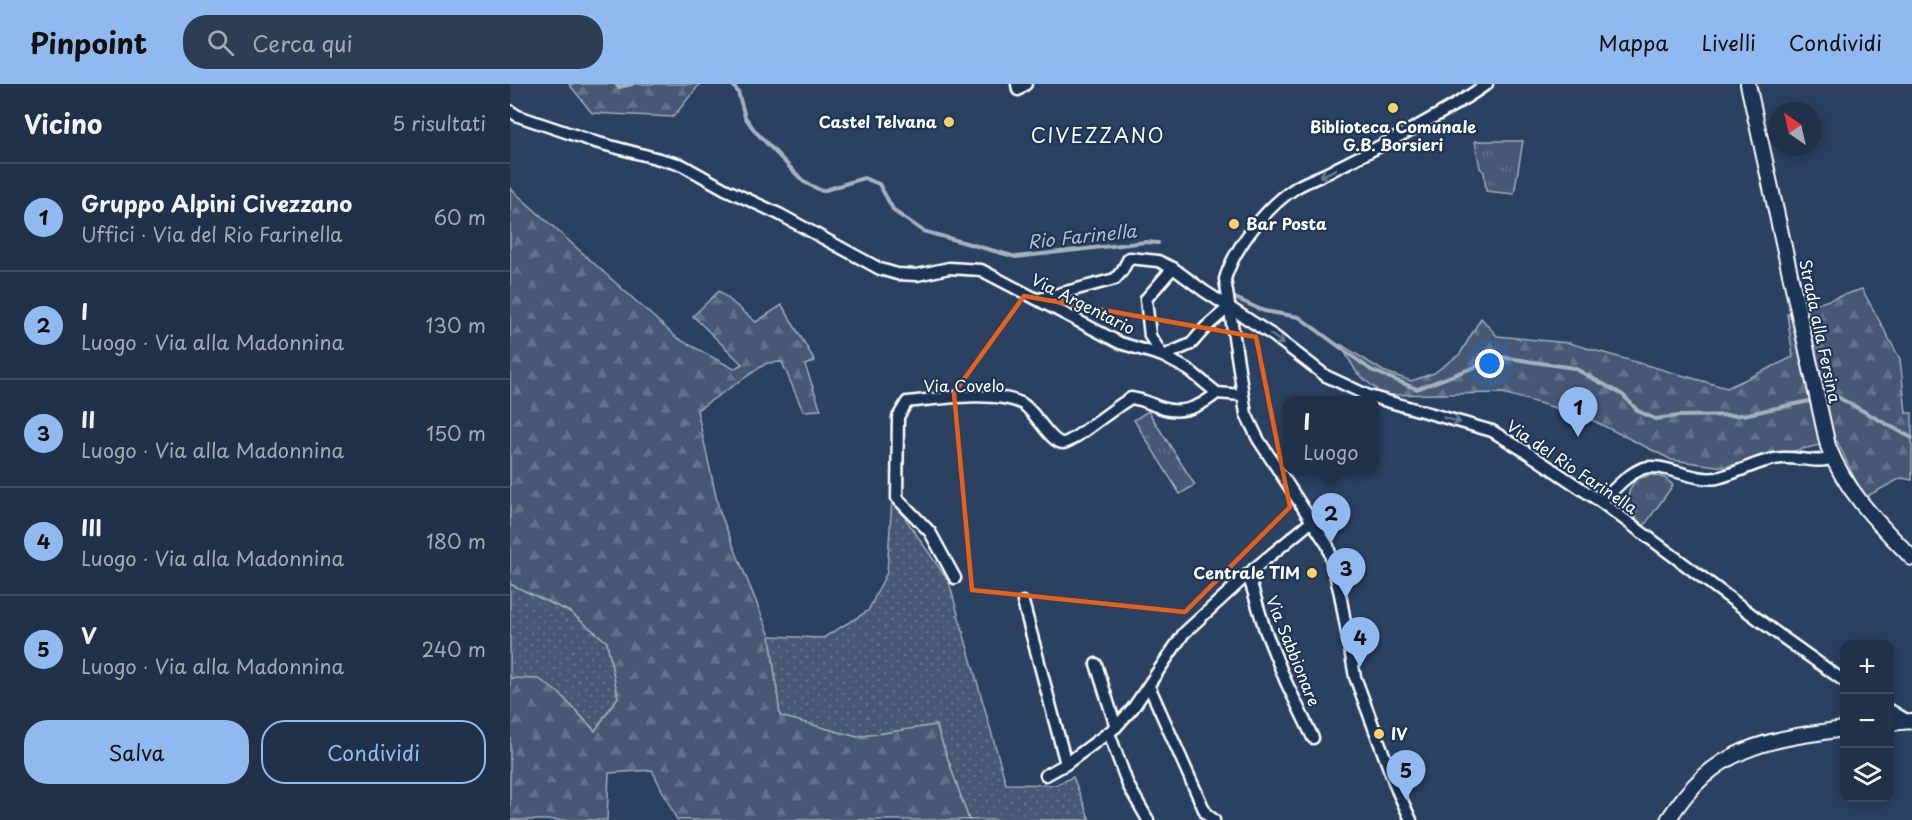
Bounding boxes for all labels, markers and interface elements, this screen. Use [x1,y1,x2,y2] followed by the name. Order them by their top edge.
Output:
[183,15,603,69] search box
[30,21,147,64] text: Pinpoint
[204,26,237,59] icon: search
[252,26,353,59] text: Cerca qui
[1599,26,1669,58] text: Mappa
[1702,26,1756,58] text: Livelli
[1789,26,1882,58] text: Condividi
[1386,101,1400,115] marker: Biblioteca Comunale G.B. Borsieri
[1768,102,1822,156] north arrow
[24,104,102,143] text: Vicino
[392,108,486,138] text: 5 risultati
[819,109,937,133] place label: Castel Telvana
[1310,114,1476,156] place label: Biblioteca Comunale G.B. Borsieri
[942,115,956,129] marker: Castel Telvana
[1031,120,1165,150] district label: CIVEZZANO
[1319,167,1337,179] one-way arrow
[81,186,352,219] text: Gruppo Alpini Civezzano
[39,202,48,232] text: 1
[434,202,486,232] text: 60 m
[1246,211,1327,235] place label: Bar Posta
[1026,216,1138,255] water label: Rio Farinella
[1227,217,1241,231] marker: Bar Posta
[81,219,342,249] text: Uffici · Via del Rio Farinella
[1794,257,1848,405] street label: Strada alla Fersina
[1027,267,1140,340] street label: Via Argentario
[81,294,88,327] text: I
[36,310,51,340] text: 2
[426,310,486,340] text: 130 m
[81,327,344,357] text: Luogo · Via alla Madonnina
[1269,333,1285,345] one-way arrow
[1475,349,1504,378] your location
[924,373,1004,397] street label: Via Covelo
[1558,388,1598,437] pin: 1
[1283,396,1379,474] popup
[81,402,95,435] text: II
[1303,404,1311,437] text: I
[1502,413,1643,519] street label: Via del Rio Farinella
[1442,415,1461,426] one-way arrow
[37,418,50,448] text: 3
[426,418,486,448] text: 150 m
[81,435,344,465] text: Luogo · Via alla Madonnina
[1303,437,1359,467] text: Luogo
[1312,494,1350,543] pin: 2
[81,510,102,543] text: III
[37,526,50,556] text: 4
[426,526,486,556] text: 180 m
[81,543,344,573] text: Luogo · Via alla Madonnina
[1326,548,1366,598] pin: 3
[1193,560,1300,584] place label: Centrale TIM
[1305,566,1319,580] marker: Centrale TIM
[1261,592,1327,710] street label: Via Sabbionare
[81,618,97,651] text: V
[1340,618,1380,667] pin: 4
[37,634,50,664] text: 5
[421,634,486,664] text: 240 m
[1840,640,1894,802] map controls
[1840,640,1894,694] button: +
[81,651,344,681] text: Luogo · Via alla Madonnina
[1840,694,1894,748] button: −
[24,720,249,784] button: Salva
[261,720,486,784] button: Condividi
[1391,721,1408,745] place label: IV
[1372,727,1386,741] marker: IV
[1840,748,1894,802] button: layers
[1386,750,1426,800] pin: 5

